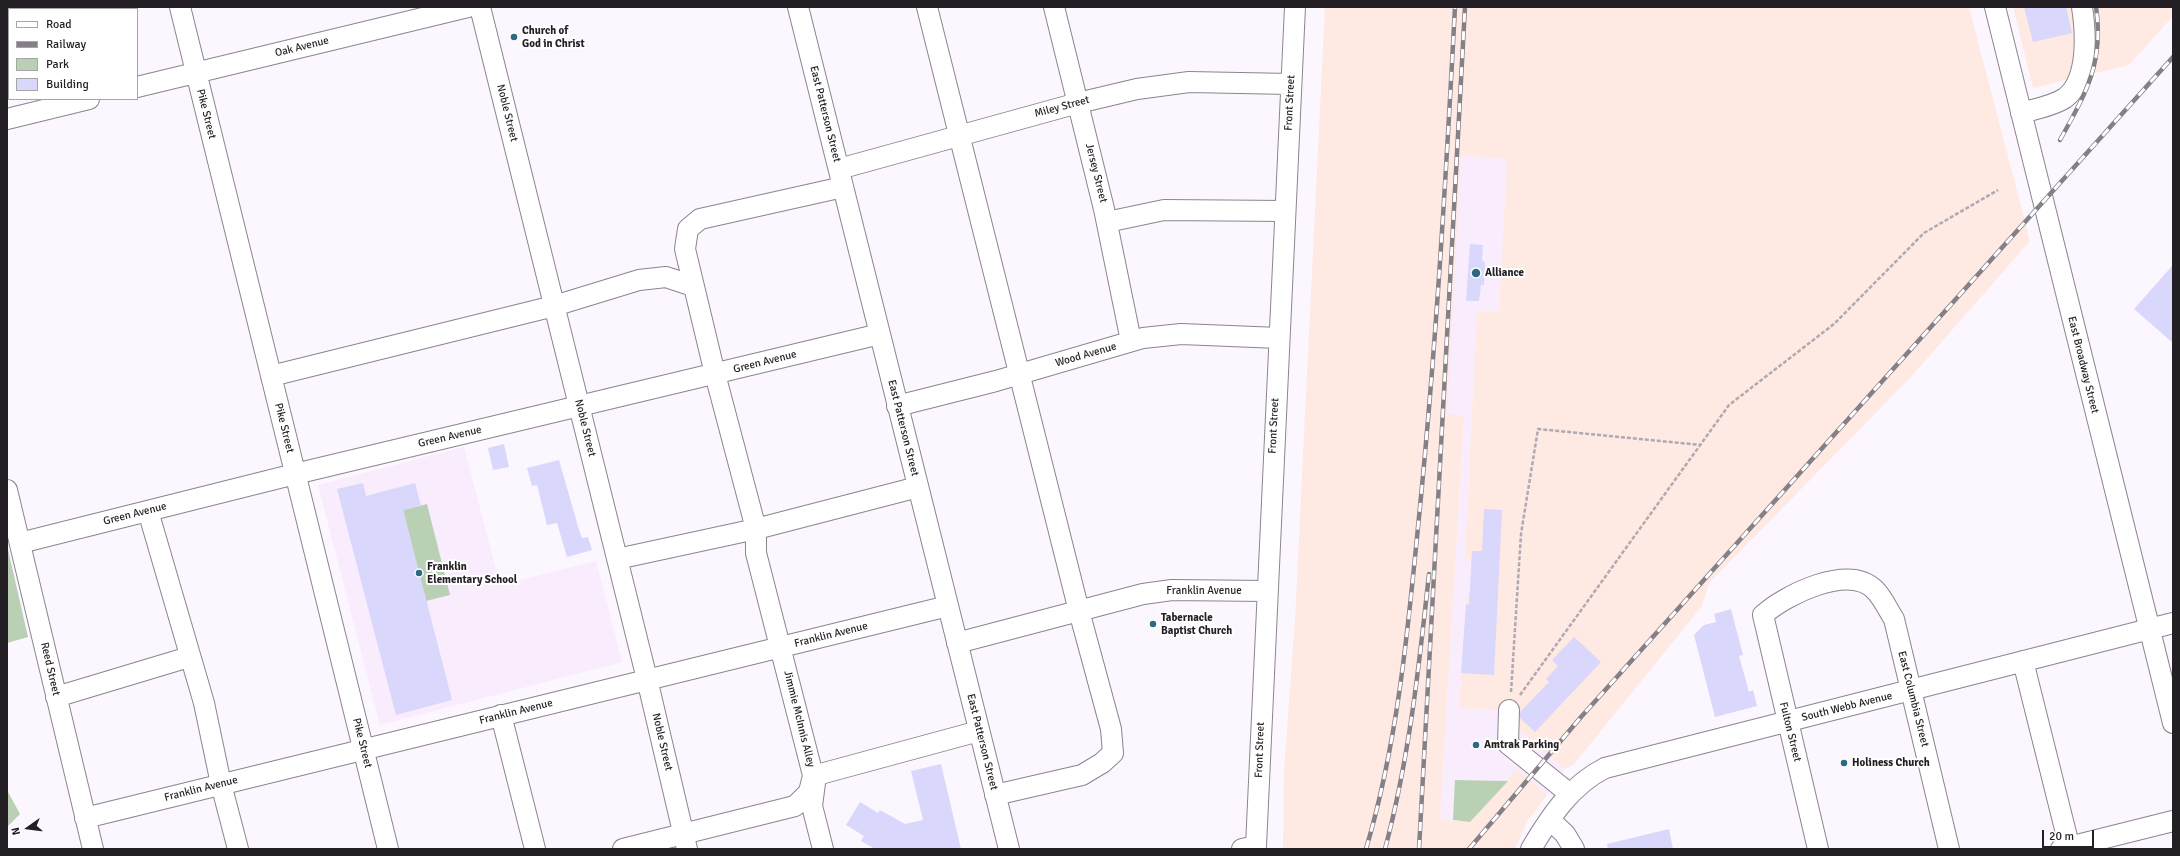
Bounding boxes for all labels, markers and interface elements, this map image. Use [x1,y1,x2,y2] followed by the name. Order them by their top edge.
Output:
[8,8,138,100] legend
[46,17,72,32] text: Road
[522,24,585,50] place label: Church of God in Christ
[509,32,519,42] marker: Church of God in Christ
[274,34,330,60] street label: Oak Avenue
[46,37,86,52] text: Railway
[46,57,69,72] text: Park
[807,64,843,164] street label: East Patterson Street
[1282,75,1298,131] street label: Front Street
[46,77,89,92] text: Building
[493,83,521,143] street label: Noble Street
[193,88,219,140] street label: Pike Street
[1033,93,1091,121] street label: Miley Street
[1082,142,1110,204] street label: Jersey Street
[1485,266,1524,280] place label: Alliance
[1470,267,1482,279] marker: Alliance
[2065,315,2101,415] street label: East Broadway Street
[1054,340,1118,370] street label: Wood Avenue
[732,348,798,376] street label: Green Avenue
[885,378,921,478] street label: East Patterson Street
[571,398,599,458] street label: Noble Street
[1266,398,1282,454] street label: Front Street
[271,402,297,454] street label: Pike Street
[417,423,483,451] street label: Green Avenue
[102,500,168,528] street label: Green Avenue
[427,560,517,586] place label: Franklin Elementary School
[414,568,424,578] marker: Franklin Elementary School
[1166,584,1242,598] street label: Franklin Avenue
[1161,611,1232,637] place label: Tabernacle Baptist Church
[793,619,869,651] street label: Franklin Avenue
[1148,619,1158,629] marker: Tabernacle Baptist Church
[37,641,63,697] street label: Reed Street
[1895,650,1931,748] street label: East Columbia Street
[781,669,817,769] street label: Jimmie McInnis Alley
[1800,689,1894,725] street label: South Webb Avenue
[964,692,1000,792] street label: East Patterson Street
[478,696,554,728] street label: Franklin Avenue
[1776,701,1804,763] street label: Fulton Street
[649,712,675,772] street label: Noble Street
[349,717,375,769] street label: Pike Street
[1252,722,1268,778] street label: Front Street
[1484,738,1559,752] place label: Amtrak Parking
[1471,740,1481,750] marker: Amtrak Parking
[1852,756,1930,770] place label: Holiness Church
[1839,758,1849,768] marker: Holiness Church
[163,773,239,805] street label: Franklin Avenue
[8,808,48,848] north arrow
[2044,822,2096,848] scale bar
[9,826,23,836] text: N
[2049,829,2074,844] text: 20 m

